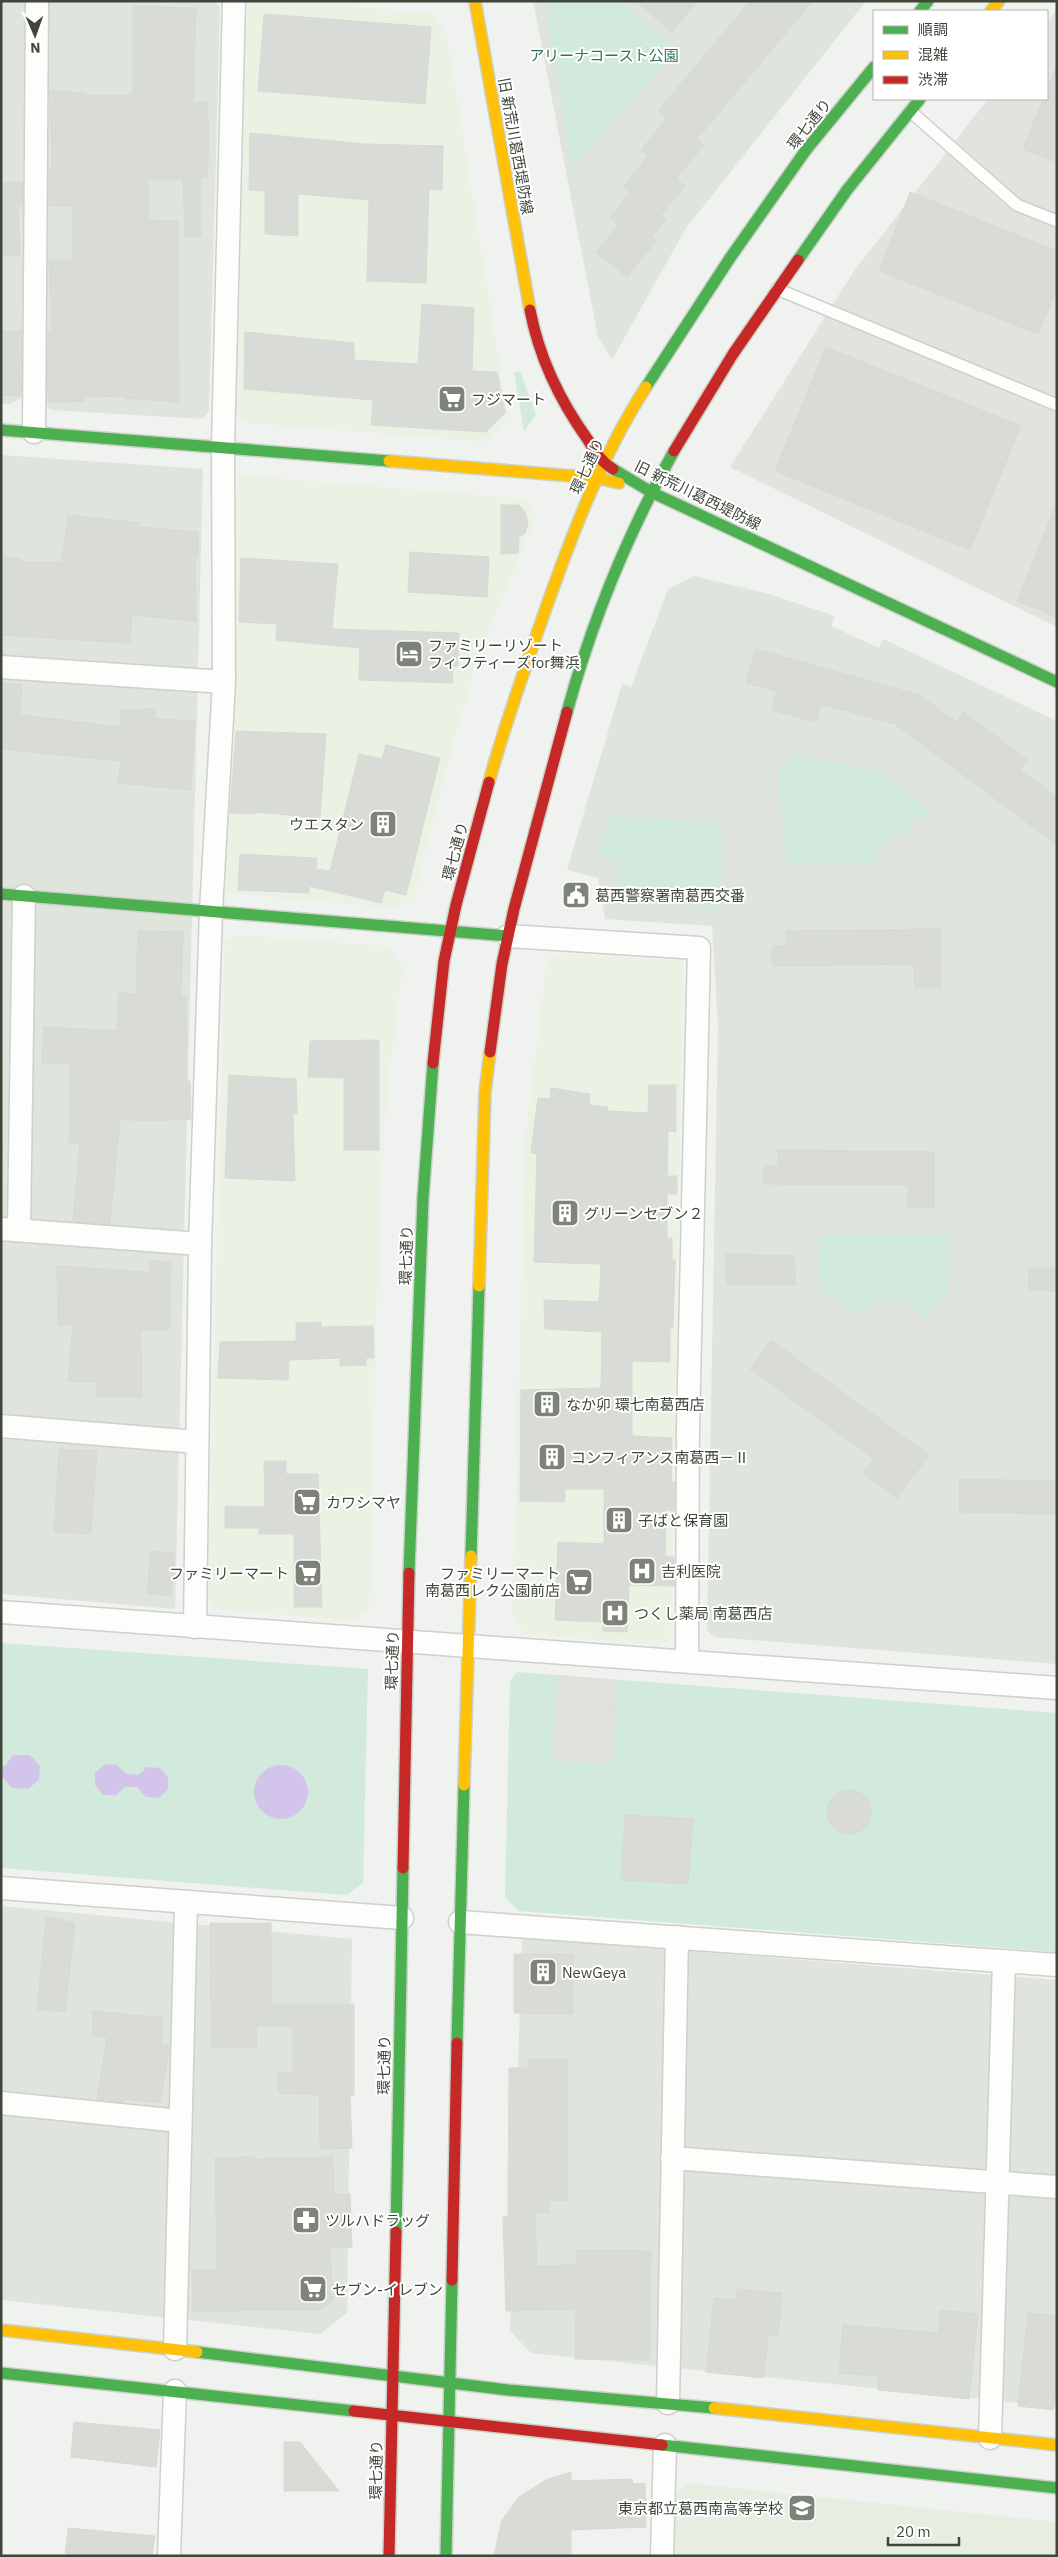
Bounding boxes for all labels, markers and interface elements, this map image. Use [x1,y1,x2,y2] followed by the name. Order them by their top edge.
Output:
[10,10,60,60] north arrow
[873,10,1048,100] legend
[918,20,948,39] text: 順調
[30,39,41,57] text: N
[918,45,948,64] text: 混雑
[529,46,679,65] park label: アリーナコースト公園
[918,70,948,89] text: 渋滞
[495,76,537,216] street label: 旧 新荒川葛西堤防線
[783,95,835,153] street label: 環七通り
[437,384,467,414] supermarket icon: フジマート
[471,390,546,409] place label: フジマート
[566,435,608,497] street label: 環七通り
[632,456,764,534] street label: 旧 新荒川葛西堤防線
[428,636,580,672] place label: ファミリーリゾート フィフティーズfor舞浜
[394,639,424,669] hotel icon: ファミリーリゾート フィフティーズfor舞浜
[368,809,398,839] building icon: ウエスタン
[289,815,364,834] place label: ウエスタン
[438,820,472,882] street label: 環七通り
[561,880,591,910] public building icon: 葛西警察署南葛西交番
[595,886,745,905] place label: 葛西警察署南葛西交番
[550,1198,580,1228] building icon: グリーンセブン２
[584,1204,703,1223] place label: グリーンセブン２
[395,1225,417,1285] street label: 環七通り
[532,1389,562,1419] building icon: なか卯 環七南葛西店
[566,1395,705,1414] place label: なか卯 環七南葛西店
[537,1442,567,1472] building icon: コンフィアンス南葛西－Ⅱ
[571,1448,749,1467] place label: コンフィアンス南葛西－Ⅱ
[292,1487,322,1517] supermarket icon: カワシマヤ
[326,1493,401,1512] place label: カワシマヤ
[604,1505,634,1535] building icon: 子ばと保育園
[638,1511,728,1530] place label: 子ばと保育園
[627,1556,657,1586] hospital icon: 吉利医院
[293,1558,323,1588] supermarket icon: ファミリーマート
[661,1562,721,1581] place label: 吉利医院
[169,1564,289,1583] place label: ファミリーマート
[425,1564,560,1600] place label: ファミリーマート 南葛西レク公園前店
[564,1567,594,1597] supermarket icon: ファミリーマート 南葛西レク公園前店
[600,1598,630,1628] hospital icon: つくし薬局 南葛西店
[634,1604,773,1623] place label: つくし薬局 南葛西店
[381,1630,403,1690] street label: 環七通り
[528,1957,558,1987] building icon: NewGeya
[562,1963,626,1982] place label: NewGeya
[374,2035,394,2095] street label: 環七通り
[291,2205,321,2235] pharmacy icon: ツルハドラッグ
[325,2211,430,2230] place label: ツルハドラッグ
[298,2274,328,2304] supermarket icon: セブン-イレブン
[332,2280,443,2299] place label: セブン-イレブン
[366,2440,386,2500] street label: 環七通り
[787,2493,817,2523] school or university icon: 東京都立葛西南高等学校
[618,2499,783,2518] place label: 東京都立葛西南高等学校
[888,2514,959,2546] scale bar
[896,2522,931,2541] text: 20 m

